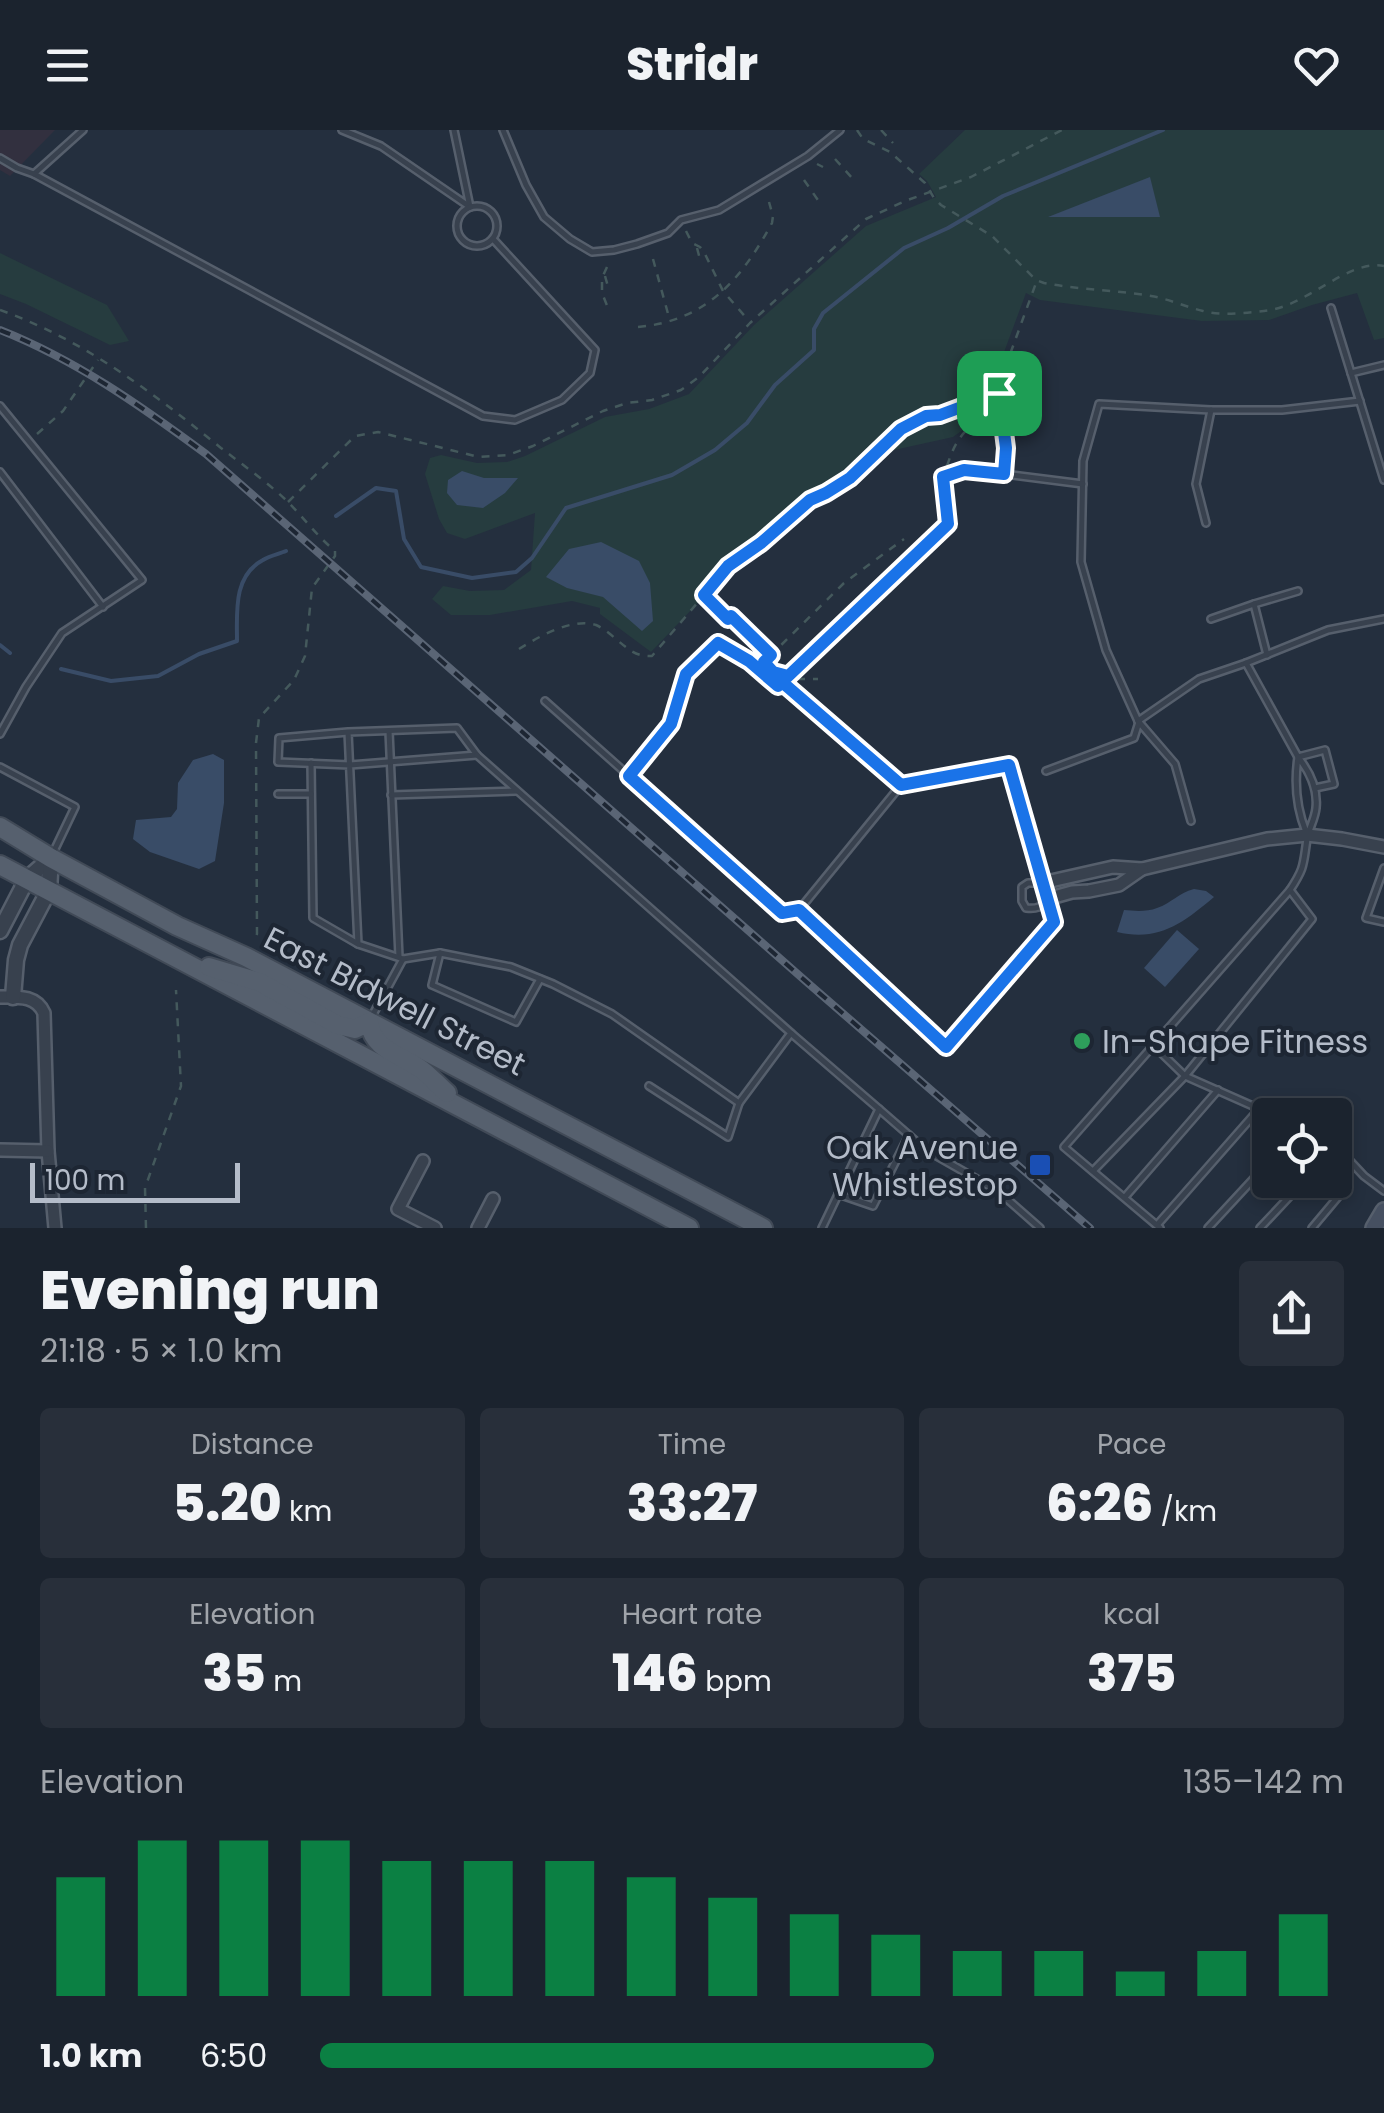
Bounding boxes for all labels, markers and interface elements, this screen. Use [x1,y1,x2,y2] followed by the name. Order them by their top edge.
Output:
[626,33,758,96] text: Stridr
[40,38,95,93] icon: menu
[1289,38,1344,93] icon: heart
[957,351,1042,436] pin
[972,366,1027,421] icon: arrive
[256,916,534,1086] street label: East Bidwell Street
[1102,1019,1368,1064] place label: In-Shape Fitness
[1071,1030,1093,1052] marker: In-Shape Fitness
[1252,1098,1352,1198] map controls
[1252,1098,1352,1198] button: locate
[826,1125,1018,1207] place label: Oak Avenue Whistlestop
[1027,1152,1053,1178] marker: Oak Avenue Whistlestop
[30,1158,240,1202] scale bar
[45,1161,125,1200] text: 100 m
[40,1251,380,1328] text: Evening run
[1239,1261,1344,1366] button: share
[40,1328,283,1373] text: 21:18 · 5 × 1.0 km
[191,1425,314,1464] text: Distance
[658,1425,726,1464] text: Time
[1097,1425,1166,1464] text: Pace
[172,1468,282,1539] text: 5.20
[627,1468,757,1539] text: 33:27
[1046,1468,1153,1539] text: 6:26
[282,1492,332,1531] text: km
[1153,1492,1217,1531] text: /km
[189,1595,315,1634] text: Elevation
[622,1595,762,1634] text: Heart rate
[1103,1595,1160,1634] text: kcal
[203,1638,266,1709] text: 35
[612,1638,698,1709] text: 146
[1087,1638,1176,1709] text: 375
[266,1662,302,1701] text: m
[698,1662,772,1701] text: bpm
[40,1759,184,1804] text: Elevation
[1183,1759,1344,1804] text: 135–142 m
[40,2033,142,2078] text: 1.0 km
[200,2033,267,2078] text: 6:50

